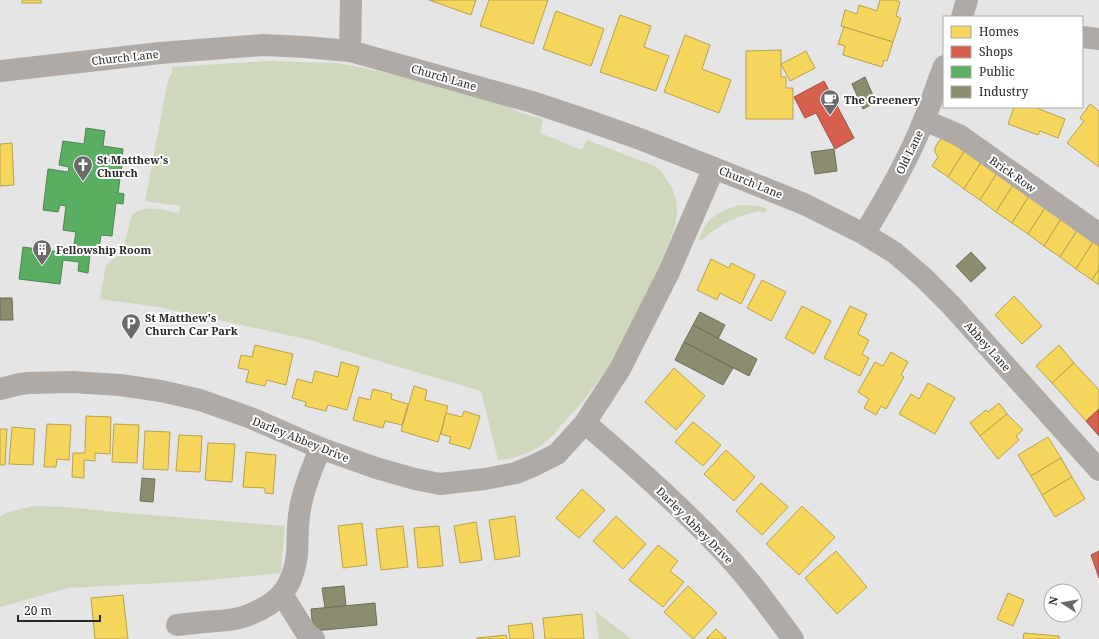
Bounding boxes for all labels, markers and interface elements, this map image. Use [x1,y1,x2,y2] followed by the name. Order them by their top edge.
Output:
[943,16,1083,108] legend
[979,23,1019,40] text: Homes
[979,43,1013,60] text: Shops
[91,46,159,68] street label: Church Lane
[410,61,478,94] street label: Church Lane
[979,63,1015,80] text: Public
[979,83,1028,100] text: Industry
[819,88,841,116] cafe icon: The Greenery
[844,92,921,107] place label: The Greenery
[892,127,926,177] street label: Old Lane
[97,152,168,180] place label: St Matthew's Church
[987,152,1040,196] street label: Brick Row
[72,154,94,182] church icon: St Matthew's Church
[717,162,785,202] street label: Church Lane
[31,238,53,266] building icon: Fellowship Room
[56,242,151,257] place label: Fellowship Room
[145,310,238,338] place label: St Matthew's Church Car Park
[120,312,142,340] parking icon: St Matthew's Church Car Park
[962,318,1014,374] street label: Abbey Lane
[250,413,352,465] street label: Darley Abbey Drive
[653,483,737,567] street label: Darley Abbey Drive
[1043,583,1083,623] north arrow
[1044,595,1061,607] text: N
[18,597,100,623] scale bar
[24,602,52,619] text: 20 m

